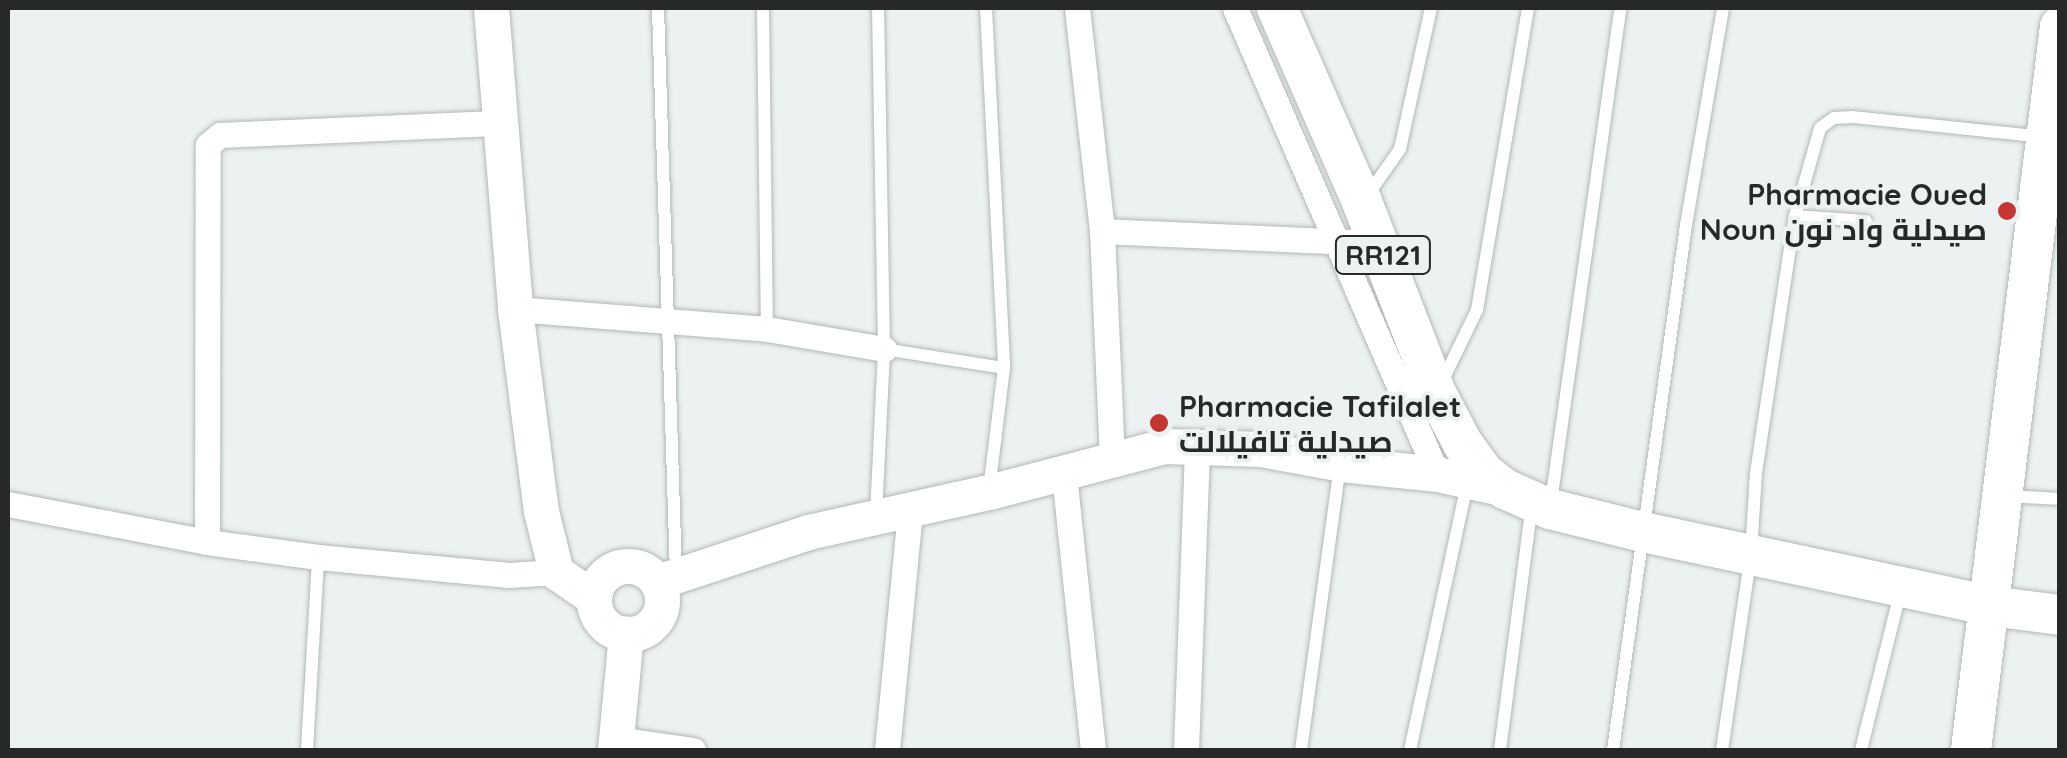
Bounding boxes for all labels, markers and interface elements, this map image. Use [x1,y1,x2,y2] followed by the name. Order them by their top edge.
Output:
[1700,176,1987,246] place label: Pharmacie Oued Noun صيدلية واد نون
[1996,200,2018,222] marker: Pharmacie Oued Noun صيدلية واد نون
[1333,232,1433,278] road number: RR121
[1179,388,1461,458] place label: Pharmacie Tafilalet صيدلية تافيلالت
[1148,412,1170,434] marker: Pharmacie Tafilalet صيدلية تافيلالت

